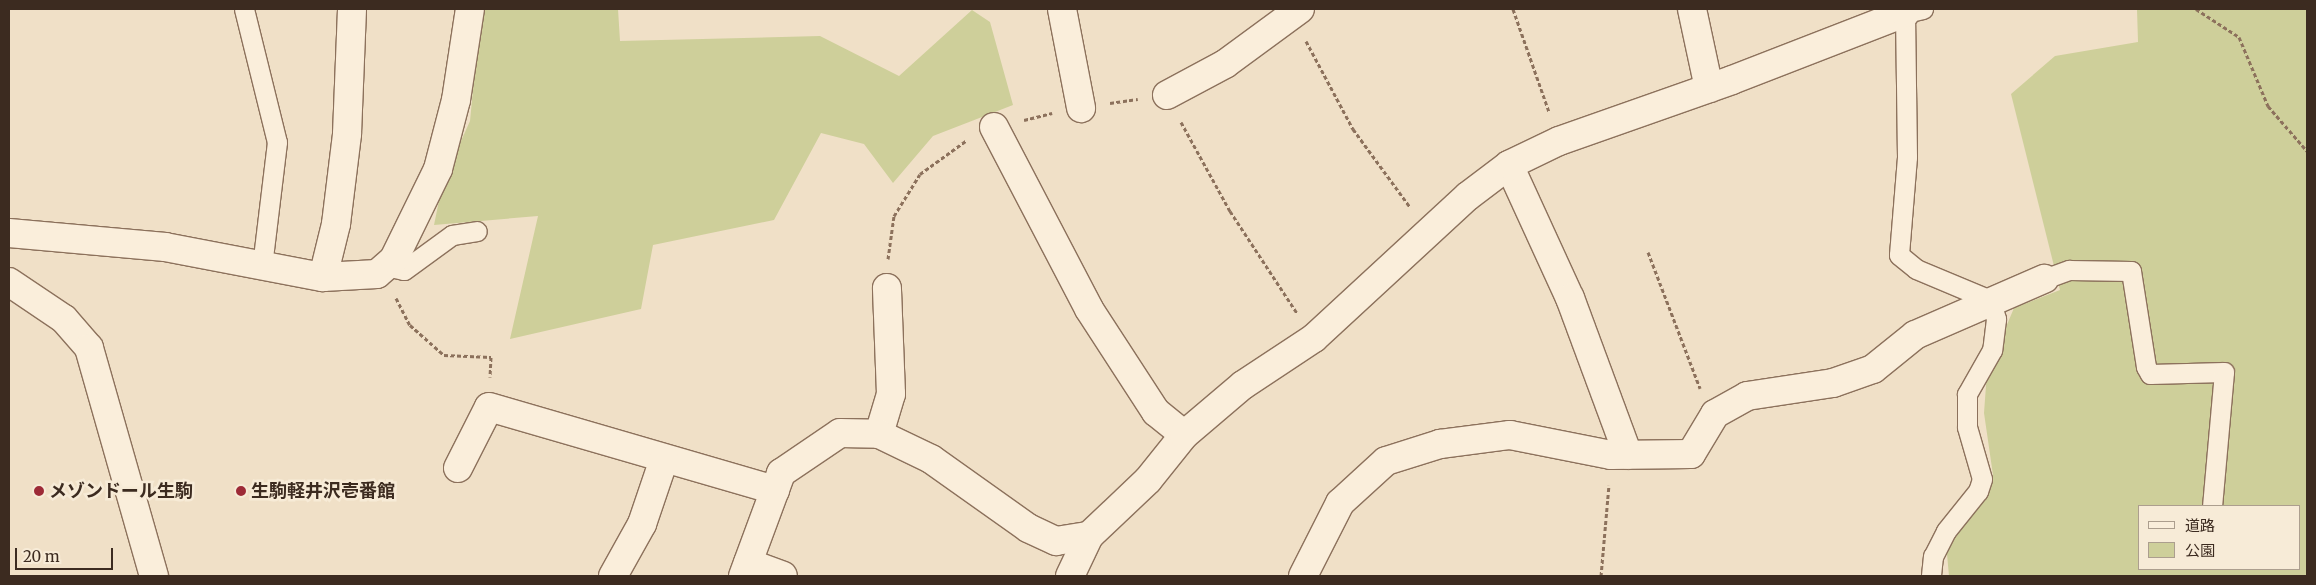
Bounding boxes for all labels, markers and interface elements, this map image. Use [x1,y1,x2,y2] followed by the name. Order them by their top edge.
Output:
[49,480,193,502] place label: メゾンドール生駒
[251,480,395,502] place label: 生駒軽井沢壱番館
[33,485,45,497] marker: メゾンドール生駒
[235,485,247,497] marker: 生駒軽井沢壱番館
[2138,505,2301,570] legend
[2185,516,2215,535] text: 道路
[18,538,115,570] scale bar
[2185,541,2215,560] text: 公園
[23,547,60,566] text: 20 m

